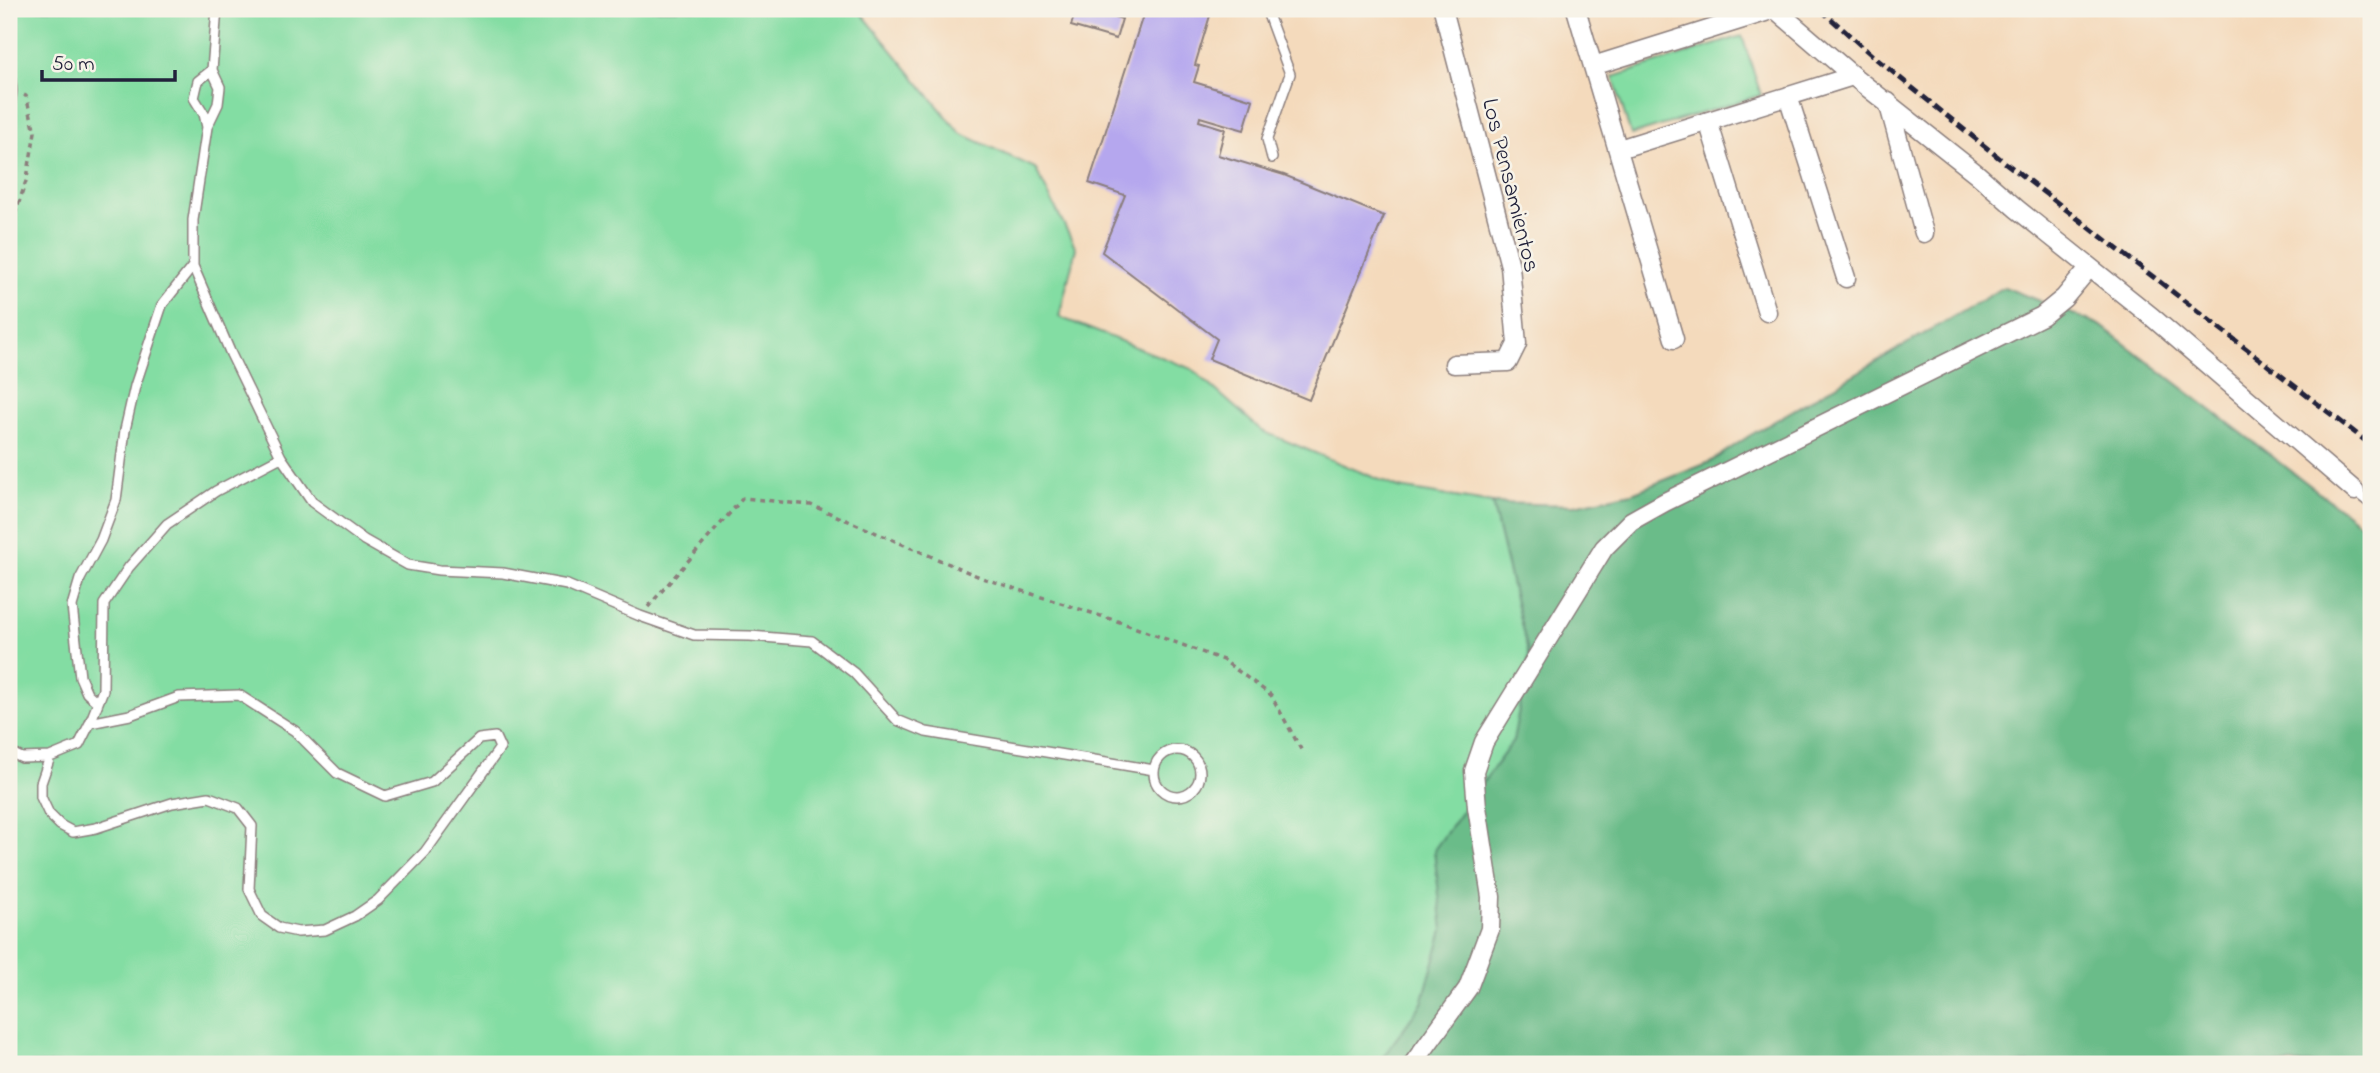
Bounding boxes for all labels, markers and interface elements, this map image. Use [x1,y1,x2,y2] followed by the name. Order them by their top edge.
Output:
[42,38,175,82] scale bar
[52,50,95,80] text: 50 m
[1471,95,1548,276] street label: Los Pensamientos

